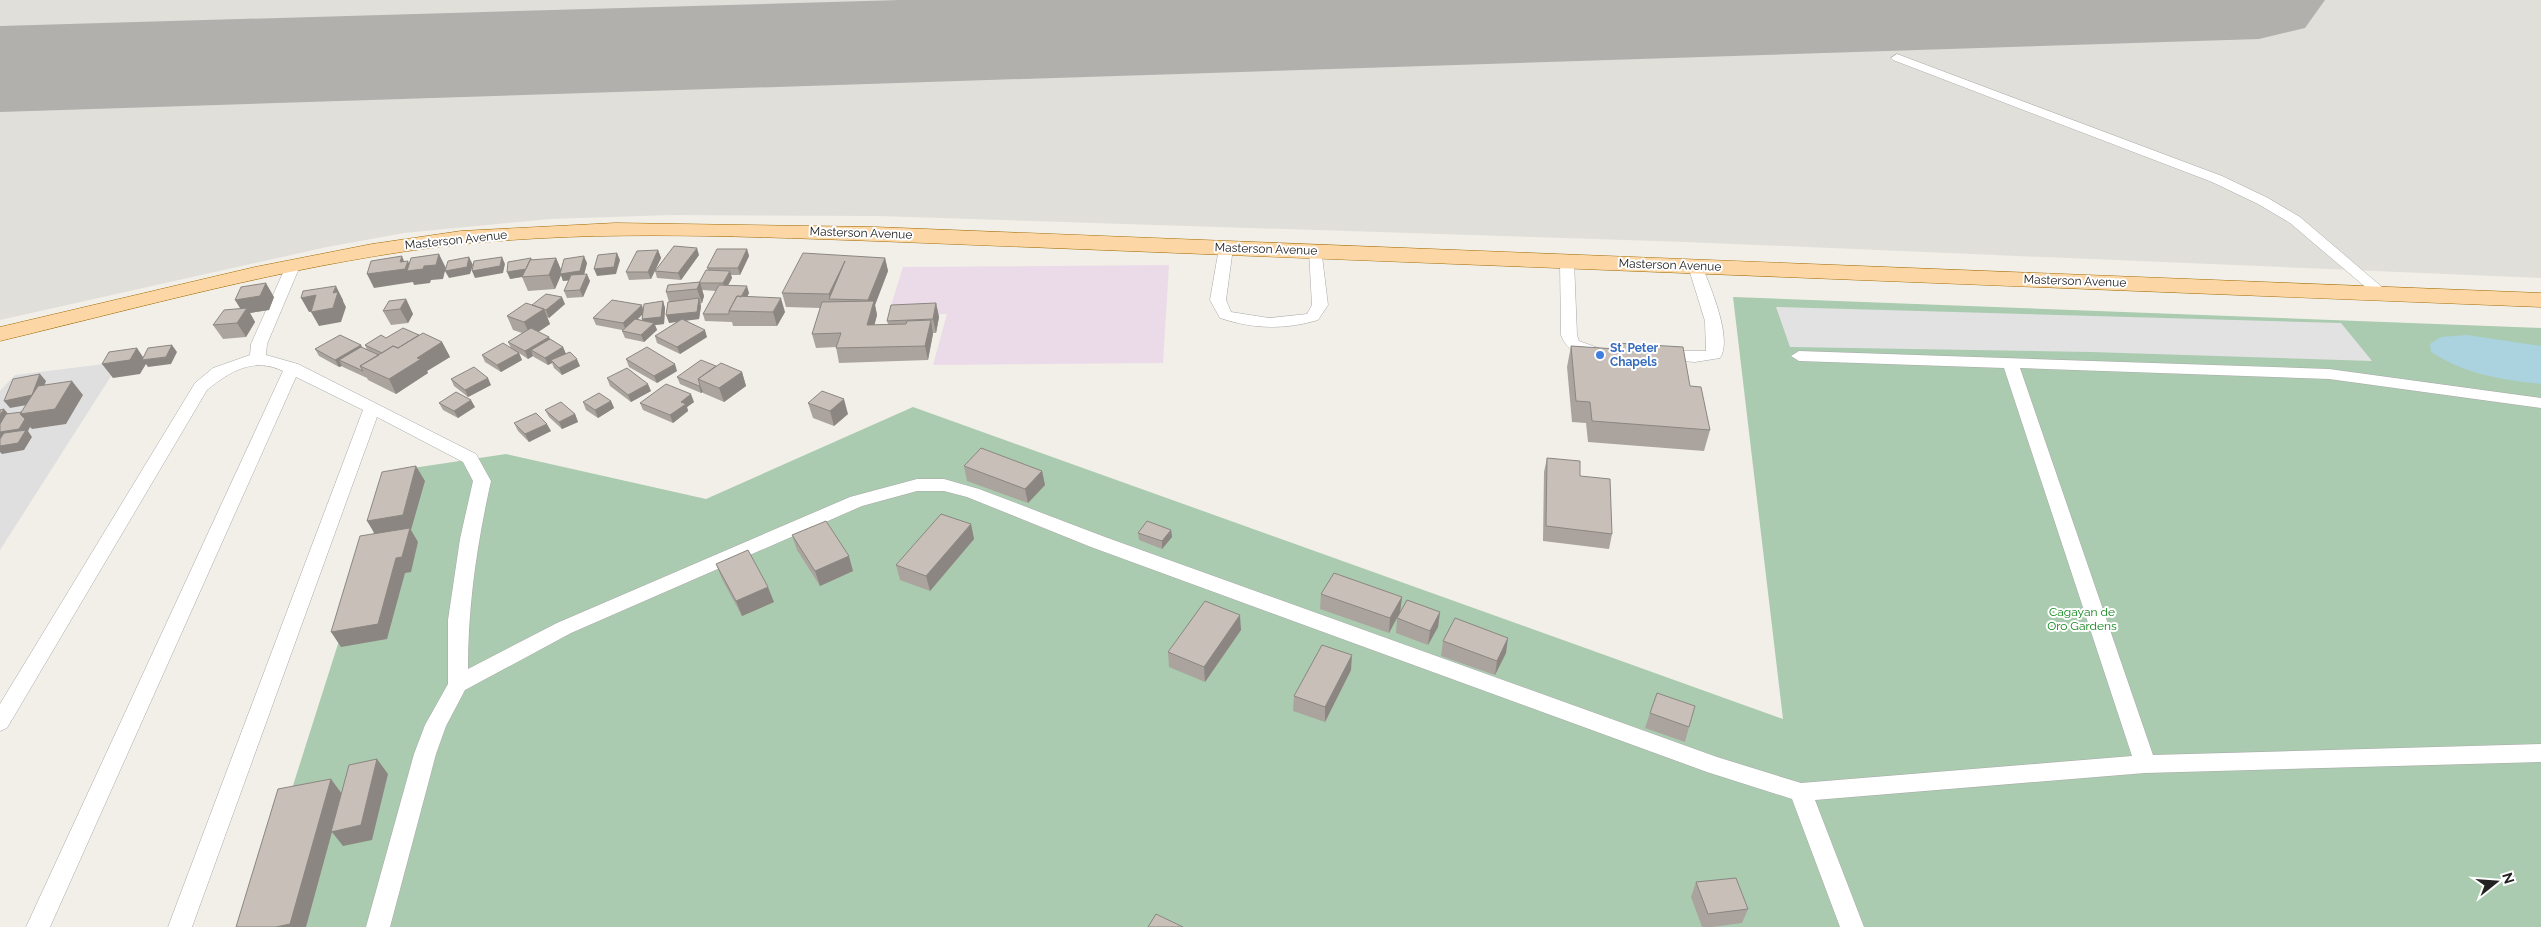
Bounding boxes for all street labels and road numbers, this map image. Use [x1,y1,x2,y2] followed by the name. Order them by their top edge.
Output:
[809,224,913,242] street label: Masterson Avenue
[404,228,508,252] street label: Masterson Avenue
[1214,240,1318,258] street label: Masterson Avenue
[1618,256,1722,274] street label: Masterson Avenue
[2023,272,2127,290] street label: Masterson Avenue

